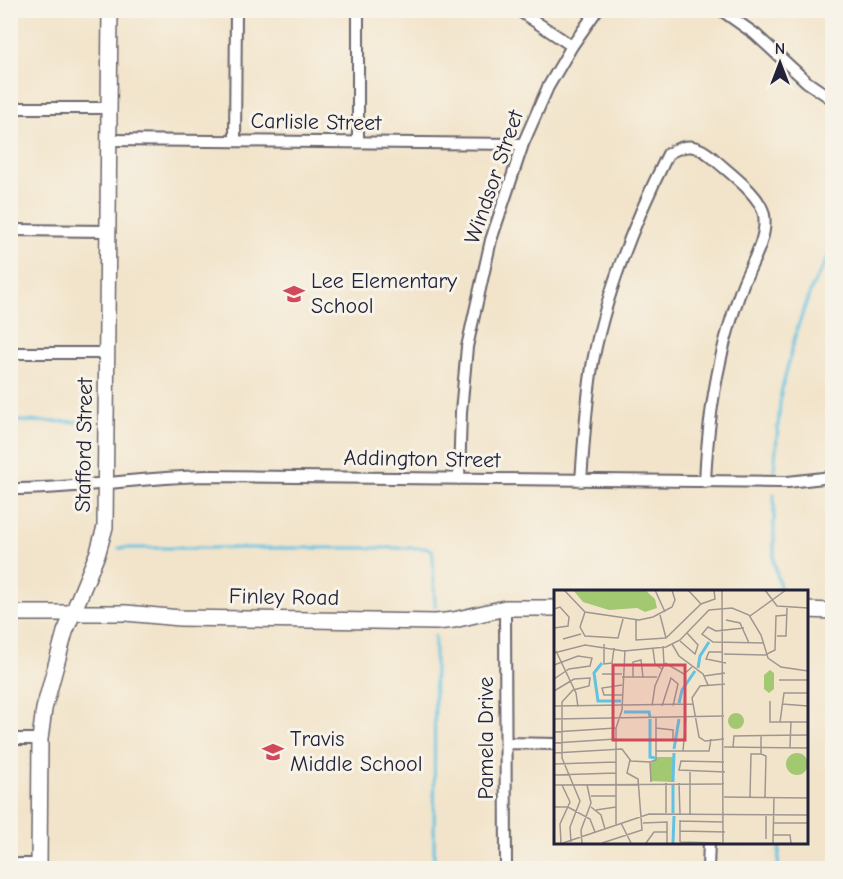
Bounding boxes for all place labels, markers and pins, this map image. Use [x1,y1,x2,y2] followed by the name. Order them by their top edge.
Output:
[311,268,457,319] place label: Lee Elementary School
[282,282,306,306] school or university icon: Lee Elementary School
[290,726,423,777] place label: Travis Middle School
[261,740,285,764] school or university icon: Travis Middle School

